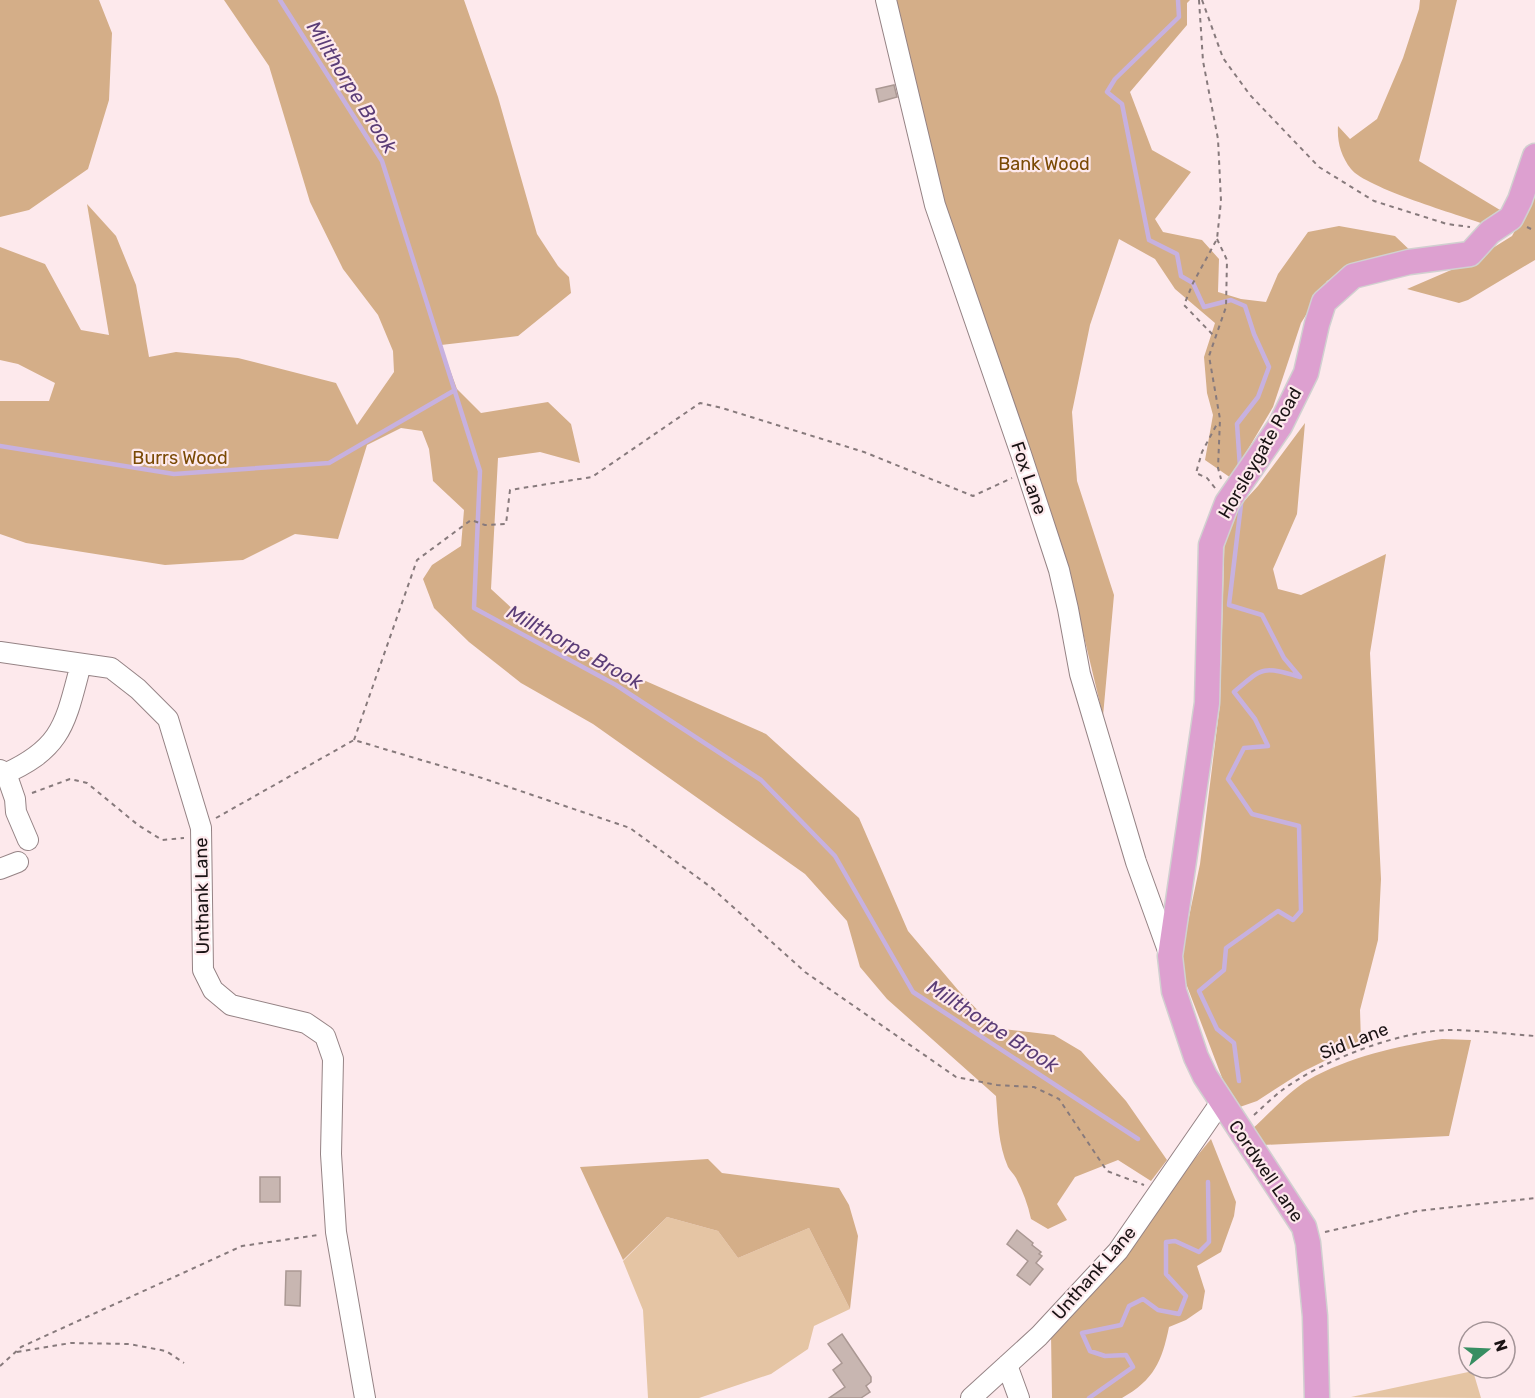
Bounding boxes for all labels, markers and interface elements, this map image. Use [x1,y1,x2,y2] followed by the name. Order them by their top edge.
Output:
[302,16,403,158] water label: Millthorpe Brook
[998,153,1090,175] park label: Bank Wood
[1214,384,1306,522] street label: Horsleygate Road
[1006,439,1052,517] street label: Fox Lane
[132,447,228,469] park label: Burrs Wood
[503,600,648,695] water label: Millthorpe Brook
[190,837,214,955] street label: Unthank Lane
[923,975,1064,1078] water label: Millthorpe Brook
[1317,1018,1391,1064] street label: Sid Lane
[1224,1116,1308,1226] street label: Cordwell Lane
[1047,1222,1141,1324] street label: Unthank Lane
[1457,1320,1517,1380] north arrow
[1490,1337,1512,1354] text: N

